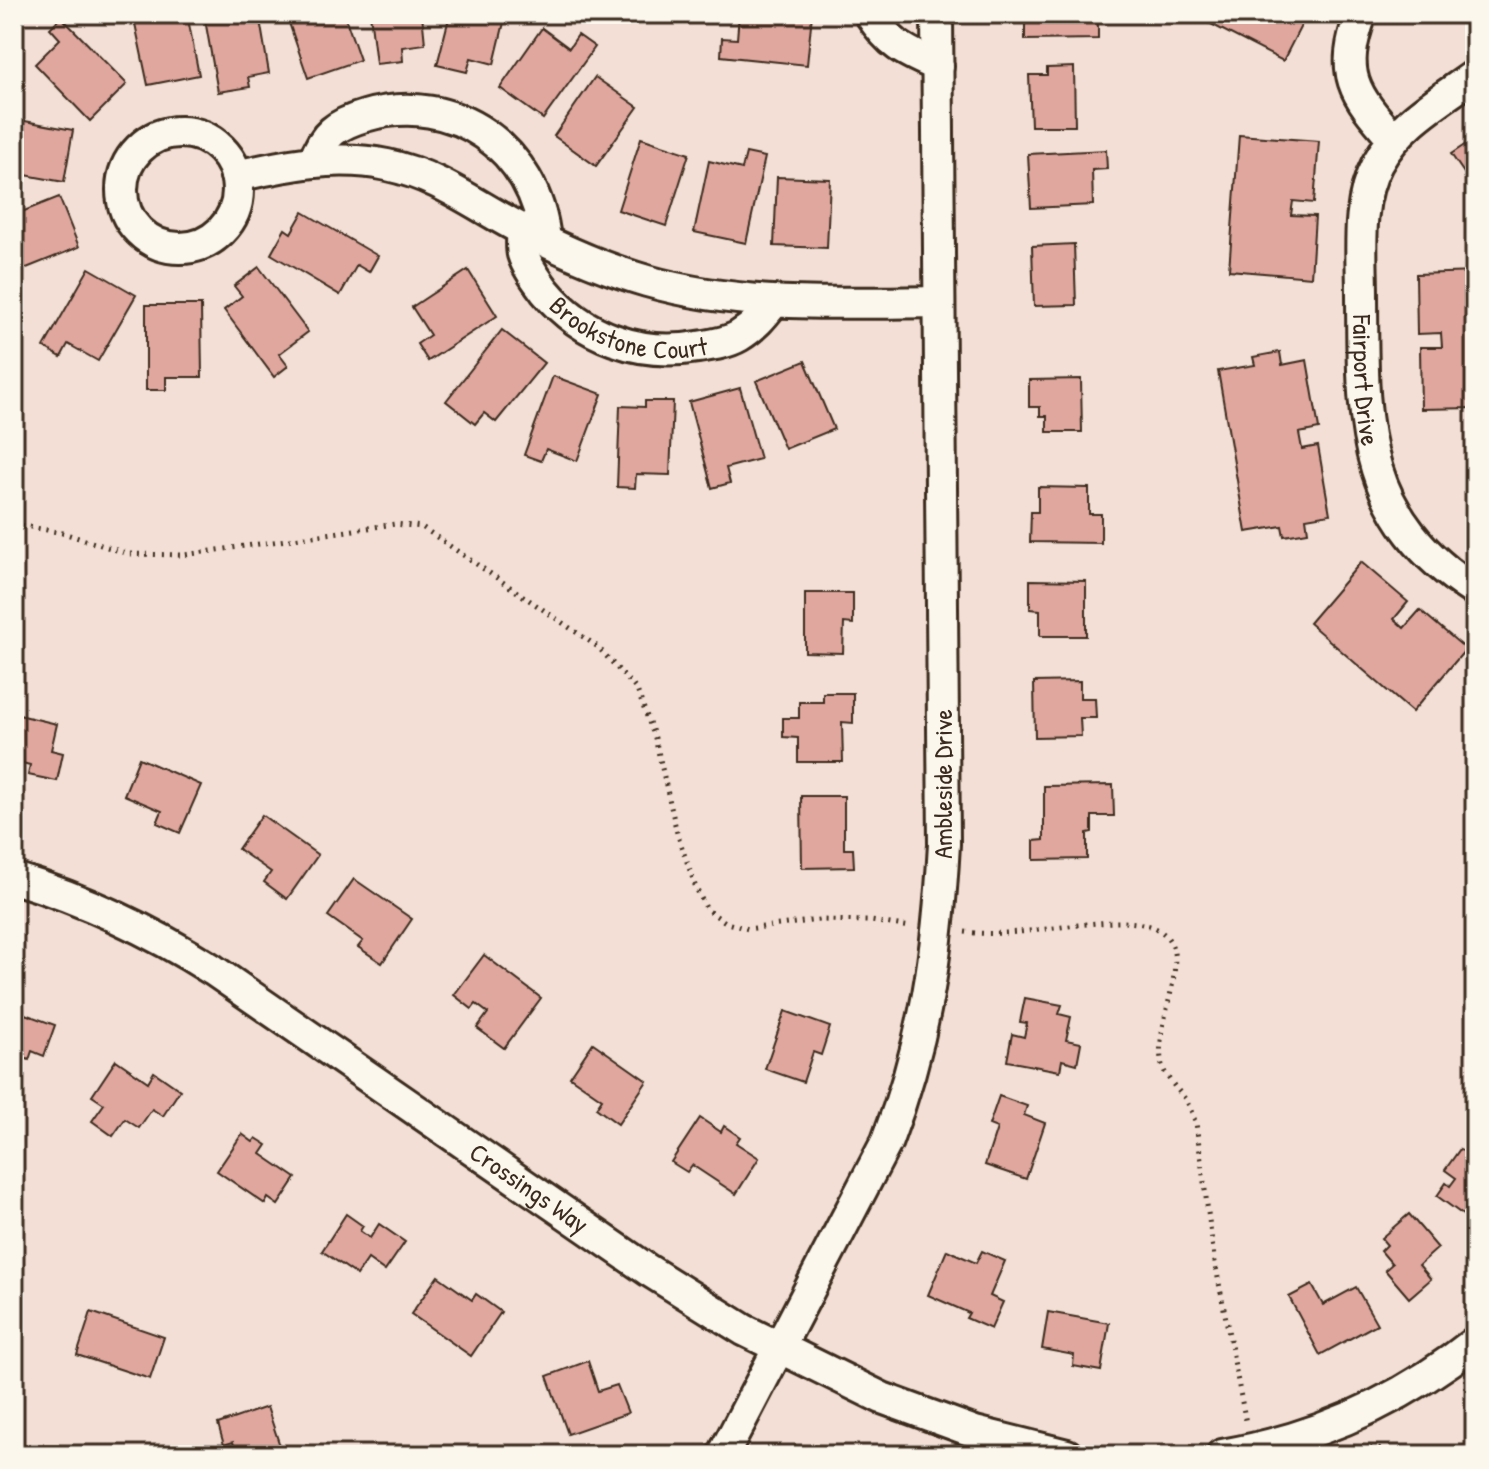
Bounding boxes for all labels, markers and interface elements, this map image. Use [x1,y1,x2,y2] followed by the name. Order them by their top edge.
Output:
[542,288,711,367] street label: Brookstone Court
[1345,314,1388,448] street label: Fairport Drive
[925,709,960,859] street label: Ambleside Drive
[463,1134,596,1241] street label: Crossings Way

